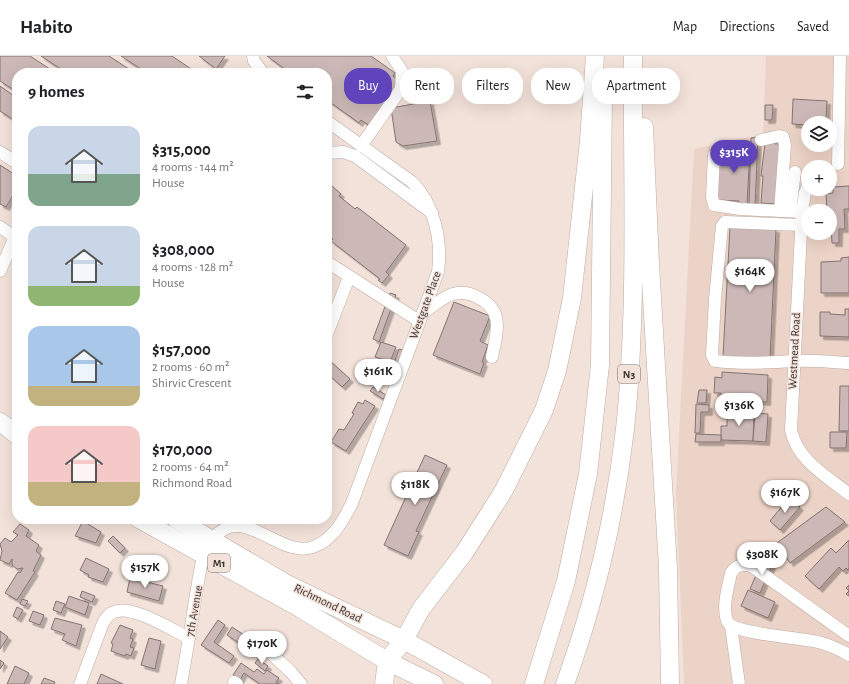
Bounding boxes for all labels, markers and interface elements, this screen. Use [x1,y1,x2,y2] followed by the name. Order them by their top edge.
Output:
[20,18,73,37] text: Habito
[673,20,697,34] text: Map
[719,20,775,34] text: Directions
[797,20,829,34] text: Saved
[344,68,392,104] chip: Buy
[400,68,454,104] chip: Rent
[462,68,523,104] chip: Filters
[531,68,584,104] chip: New
[592,68,680,104] chip: Apartment
[294,81,316,103] icon: filters
[28,83,84,100] text: 9 homes
[801,116,837,240] map controls
[801,116,837,152] button: layers
[706,140,762,174] pin: $315K
[152,141,211,158] text: $315,000
[60,142,108,190] icon: home
[719,146,749,159] text: $315K
[801,160,837,196] button: +
[152,161,234,174] text: 4 rooms · 144 m²
[152,177,184,190] text: House
[801,204,837,240] button: −
[152,241,215,258] text: $308,000
[60,242,108,290] icon: home
[722,259,778,293] pin: $164K
[152,261,233,274] text: 4 rooms · 128 m²
[735,265,765,278] text: $164K
[407,270,443,340] street label: Westgate Place
[152,277,184,290] text: House
[786,312,802,390] street label: Westmead Road
[152,341,211,358] text: $157,000
[60,342,108,390] icon: home
[350,359,406,393] pin: $161K
[152,361,229,374] text: 2 rooms · 60 m²
[363,365,393,378] text: $161K
[618,365,640,383] road number: N3
[152,377,231,390] text: Shirvic Crescent
[711,393,767,427] pin: $136K
[724,399,754,412] text: $136K
[152,441,212,458] text: $170,000
[60,442,108,490] icon: home
[152,461,229,474] text: 2 rooms · 64 m²
[387,472,443,506] pin: $118K
[152,477,232,490] text: Richmond Road
[400,478,430,491] text: $118K
[757,480,813,514] pin: $167K
[770,486,800,499] text: $167K
[734,542,790,576] pin: $308K
[746,548,778,561] text: $308K
[208,554,230,572] road number: M1
[117,555,173,589] pin: $157K
[130,561,160,574] text: $157K
[292,581,364,625] street label: Richmond Road
[184,584,204,638] street label: 7th Avenue
[234,631,290,665] pin: $170K
[247,637,277,650] text: $170K

